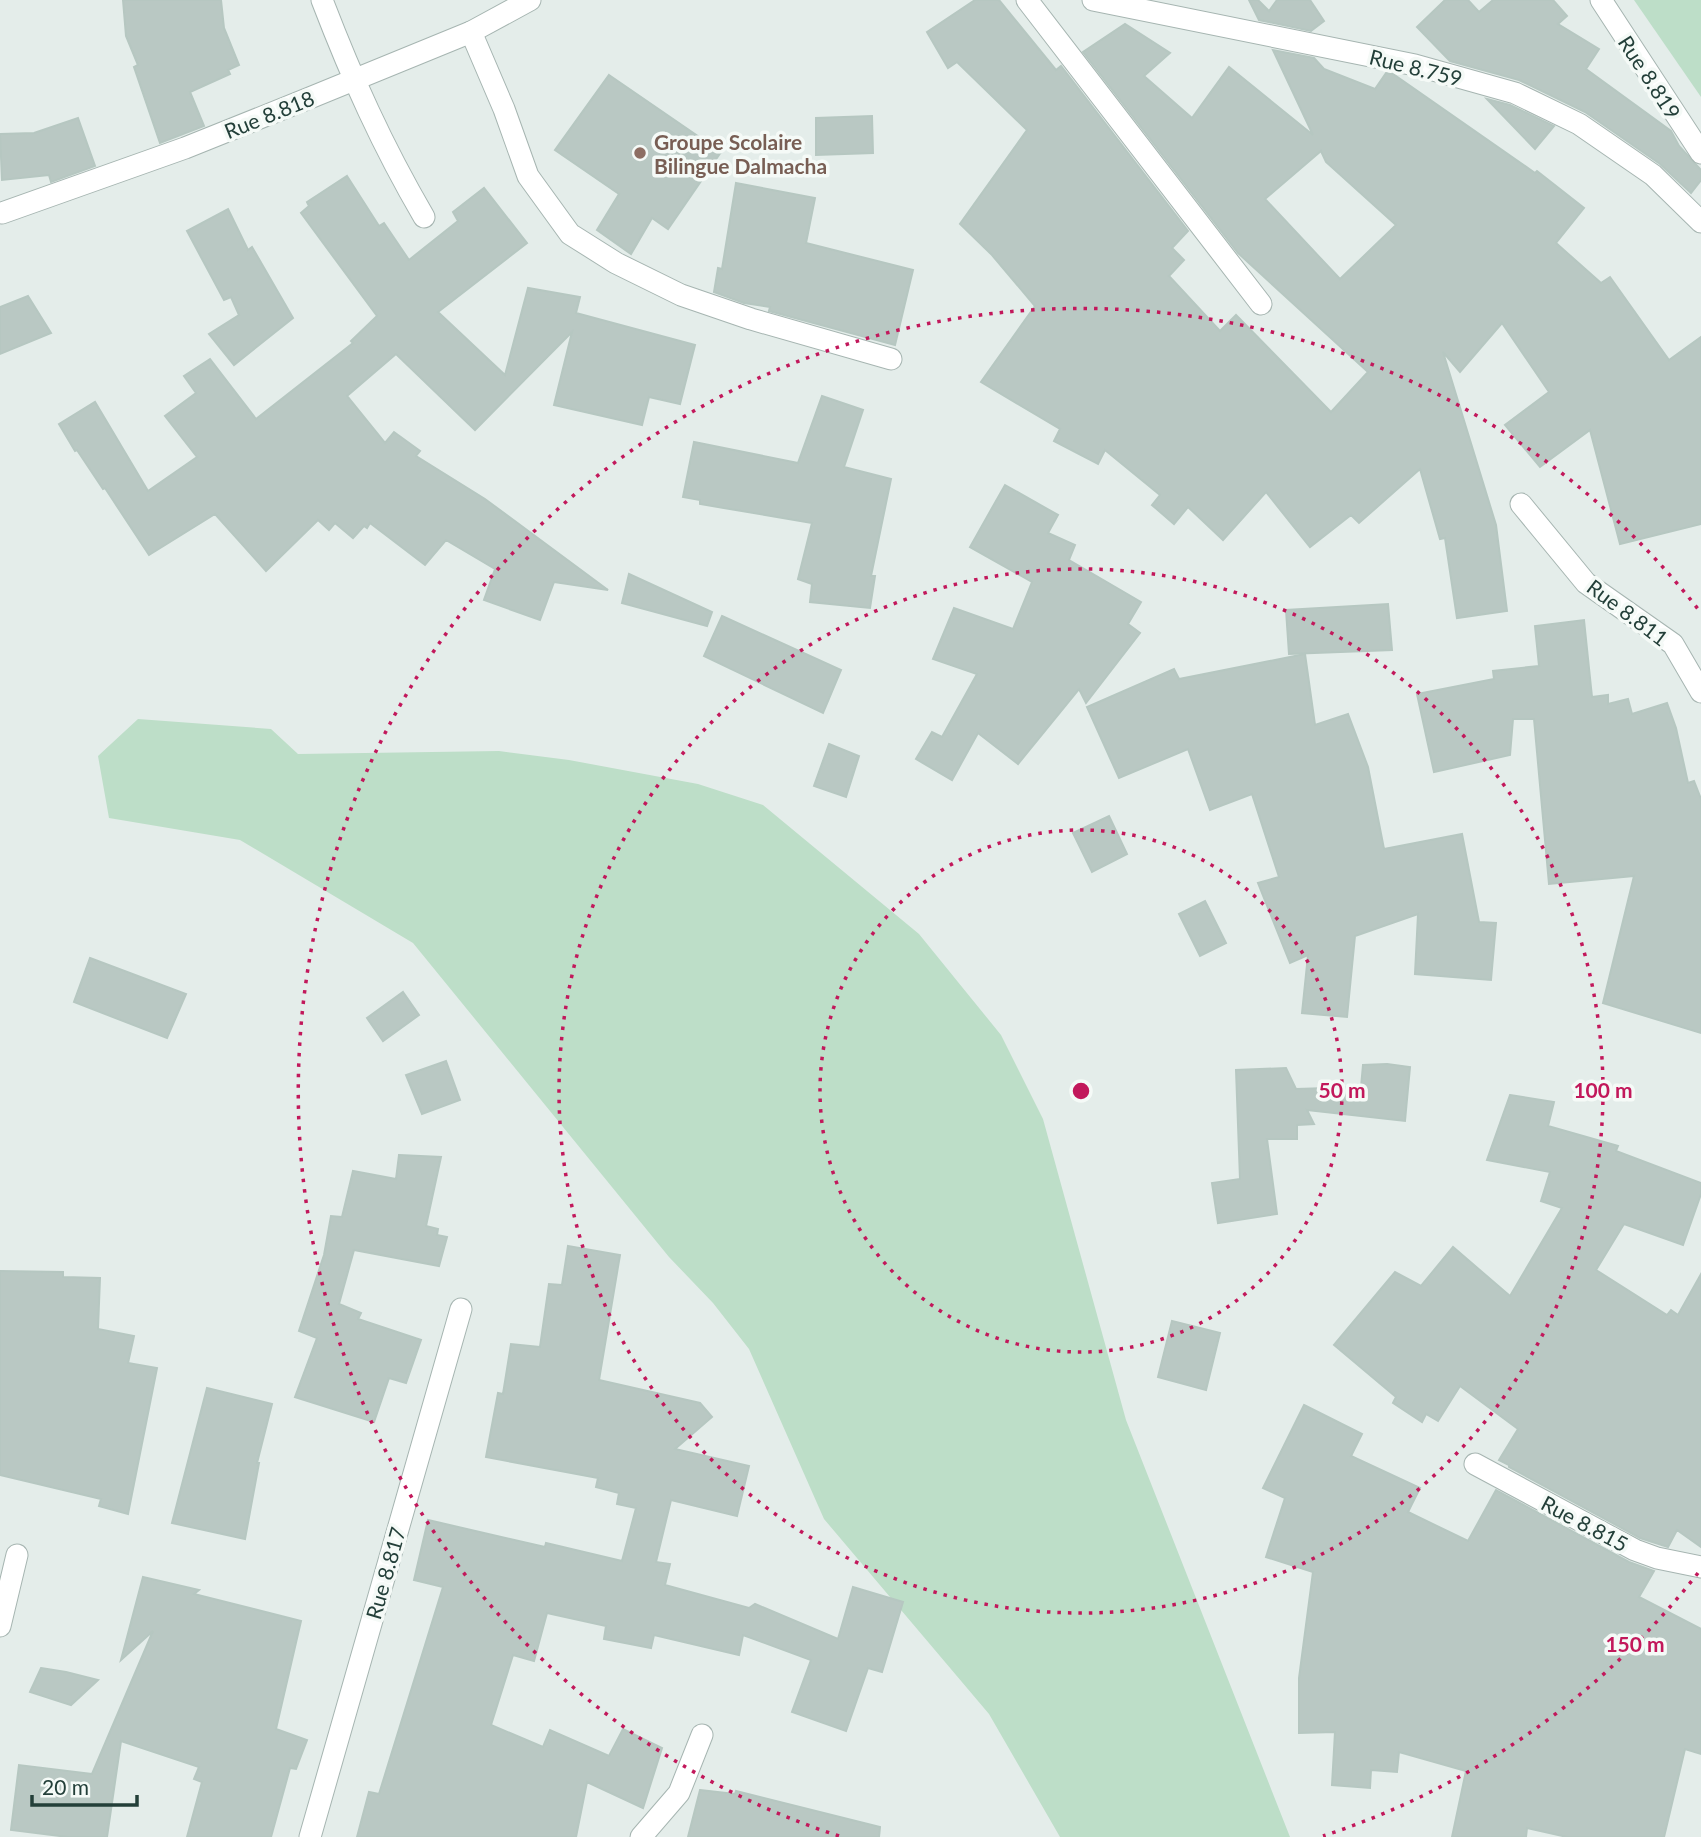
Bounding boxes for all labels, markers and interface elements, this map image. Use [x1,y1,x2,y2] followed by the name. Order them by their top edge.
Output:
[1614,31,1686,123] street label: Rue 8.819
[1367,43,1465,91] street label: Rue 8.759
[220,85,318,143] street label: Rue 8.818
[654,129,827,178] place label: Groupe Scolaire Bilingue Dalmacha
[632,145,648,161] marker: Groupe Scolaire Bilingue Dalmacha
[1583,574,1673,650] street label: Rue 8.811
[1318,1077,1366,1102] text: 50 m
[1573,1077,1633,1102] text: 100 m
[1069,1079,1093,1103] centre of rings
[1537,1490,1633,1556] street label: Rue 8.815
[360,1524,410,1622] street label: Rue 8.817
[1605,1631,1665,1656] text: 150 m
[32,1764,136,1808] scale bar
[42,1774,89,1799] text: 20 m

